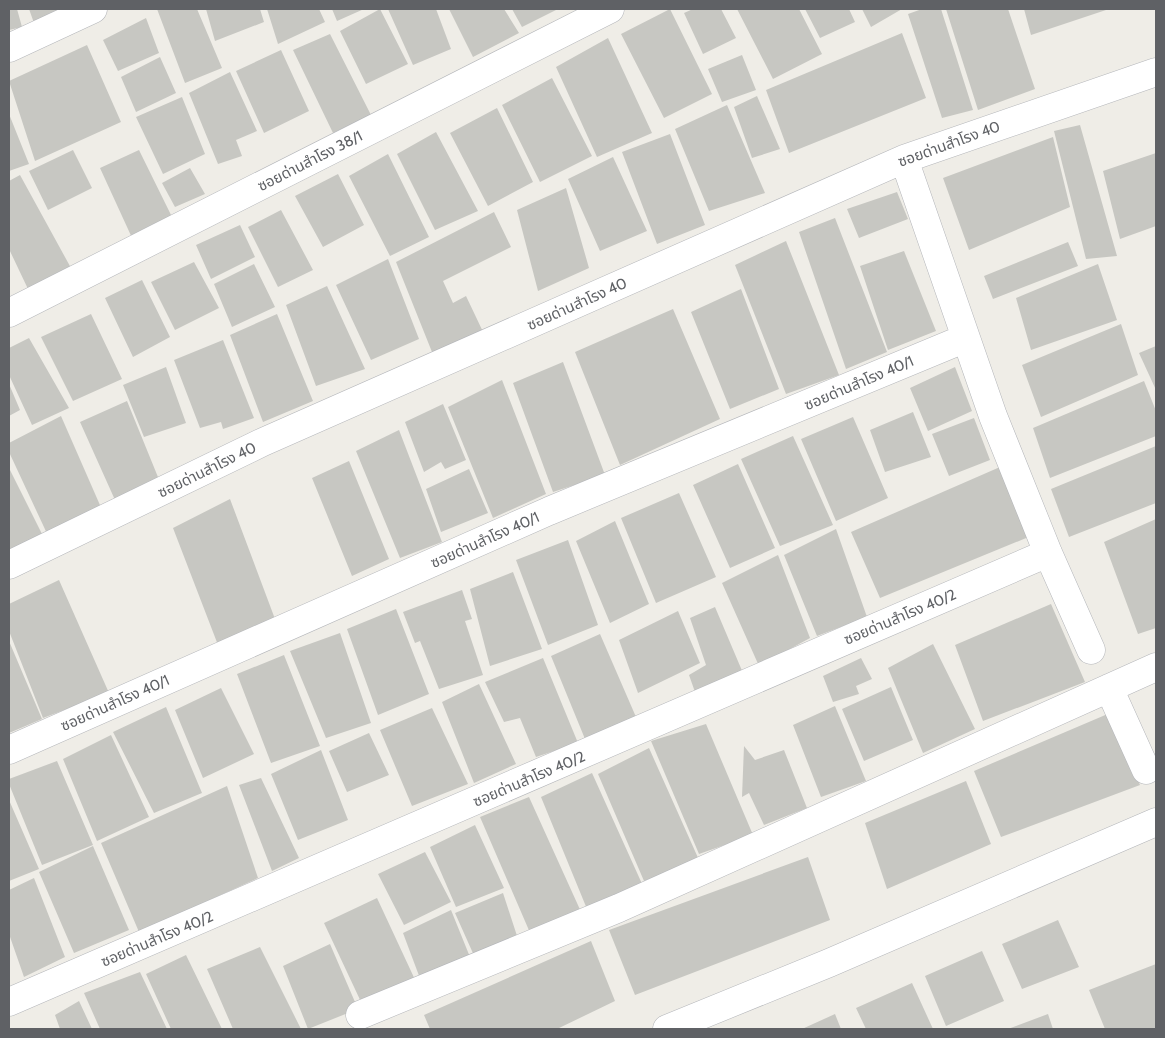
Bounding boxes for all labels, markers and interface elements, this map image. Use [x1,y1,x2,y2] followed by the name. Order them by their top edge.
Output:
[895,117,1003,171] street label: ซอยด่านสำโรง 40
[255,127,365,195] street label: ซอยด่านสำโรง 38/1
[524,274,630,334] street label: ซอยด่านสำโรง 40
[802,352,916,414] street label: ซอยด่านสำโรง 40/1
[155,438,259,502] street label: ซอยด่านสำโรง 40
[428,508,542,572] street label: ซอยด่านสำโรง 40/1
[841,585,959,649] street label: ซอยด่านสำโรง 40/2
[58,671,172,735] street label: ซอยด่านสำโรง 40/1
[470,747,588,811] street label: ซอยด่านสำโรง 40/2
[98,907,216,971] street label: ซอยด่านสำโรง 40/2

